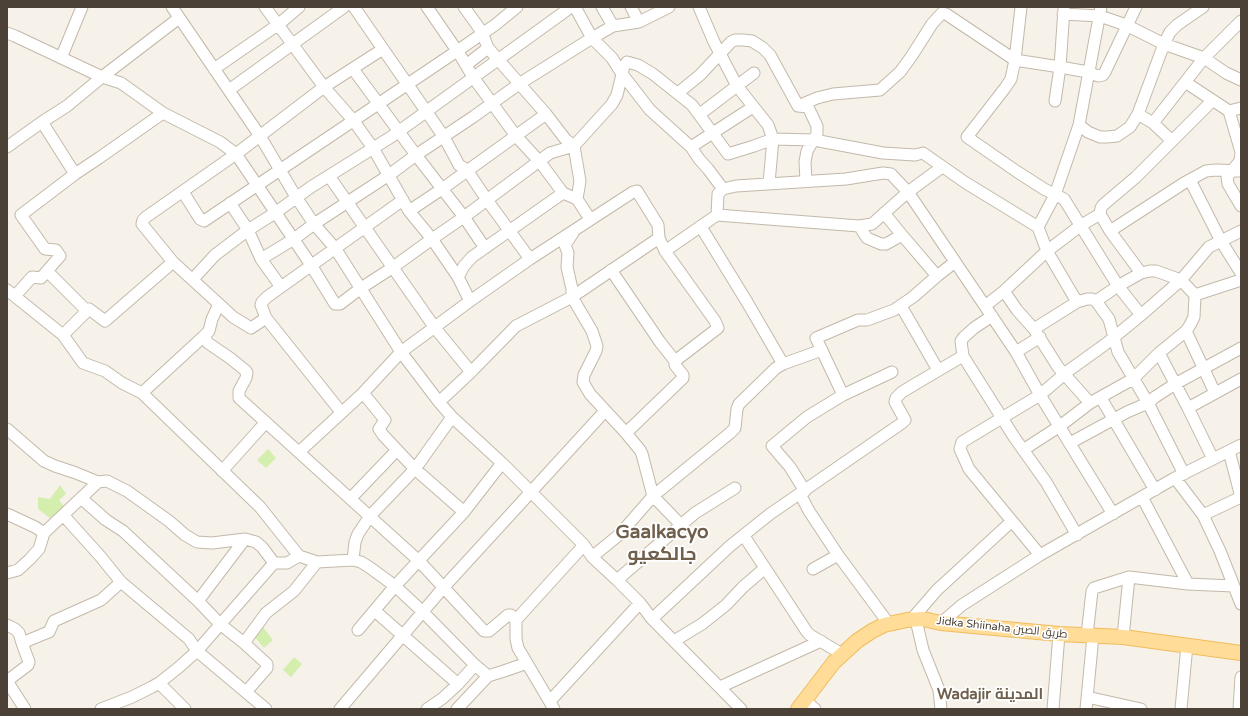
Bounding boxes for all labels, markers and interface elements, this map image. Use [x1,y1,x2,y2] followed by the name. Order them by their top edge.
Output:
[615,522,709,566] district label: Gaalkacyo جالكعيو
[936,615,1068,641] street label: Jidka Shiinaha طريق الصين
[937,686,1043,704] district label: Wadajir المدينة

